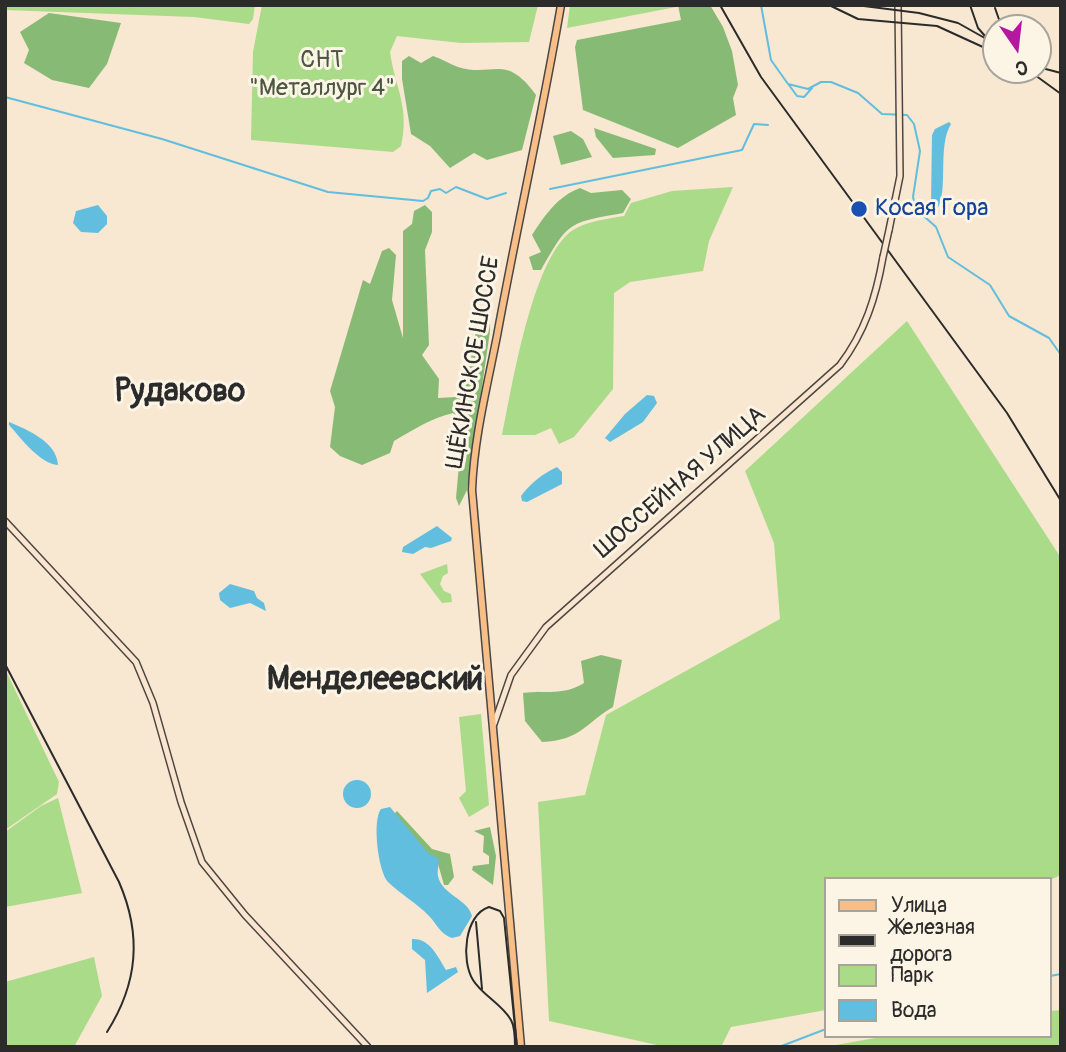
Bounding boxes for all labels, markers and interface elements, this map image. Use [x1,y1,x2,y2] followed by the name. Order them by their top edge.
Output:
[982,14,1052,84] north arrow
[249,47,395,103] park label: СНТ "Металлург 4"
[1013,54,1030,80] text: С
[875,195,988,223] place label: Косая Гора
[849,199,869,219] marker: Косая Гора
[441,254,507,472] street label: ЩЁКИНСКОЕ ШОССЕ
[115,374,245,412] district label: Рудаково
[590,401,772,565] street label: ШОССЕЙНАЯ УЛИЦА
[267,662,483,700] district label: Менделеевский
[824,877,1052,1038] legend
[891,892,947,919] text: Улица
[890,914,975,968] text: Железная дорога
[891,962,934,989] text: Парк
[891,997,937,1024] text: Вода

